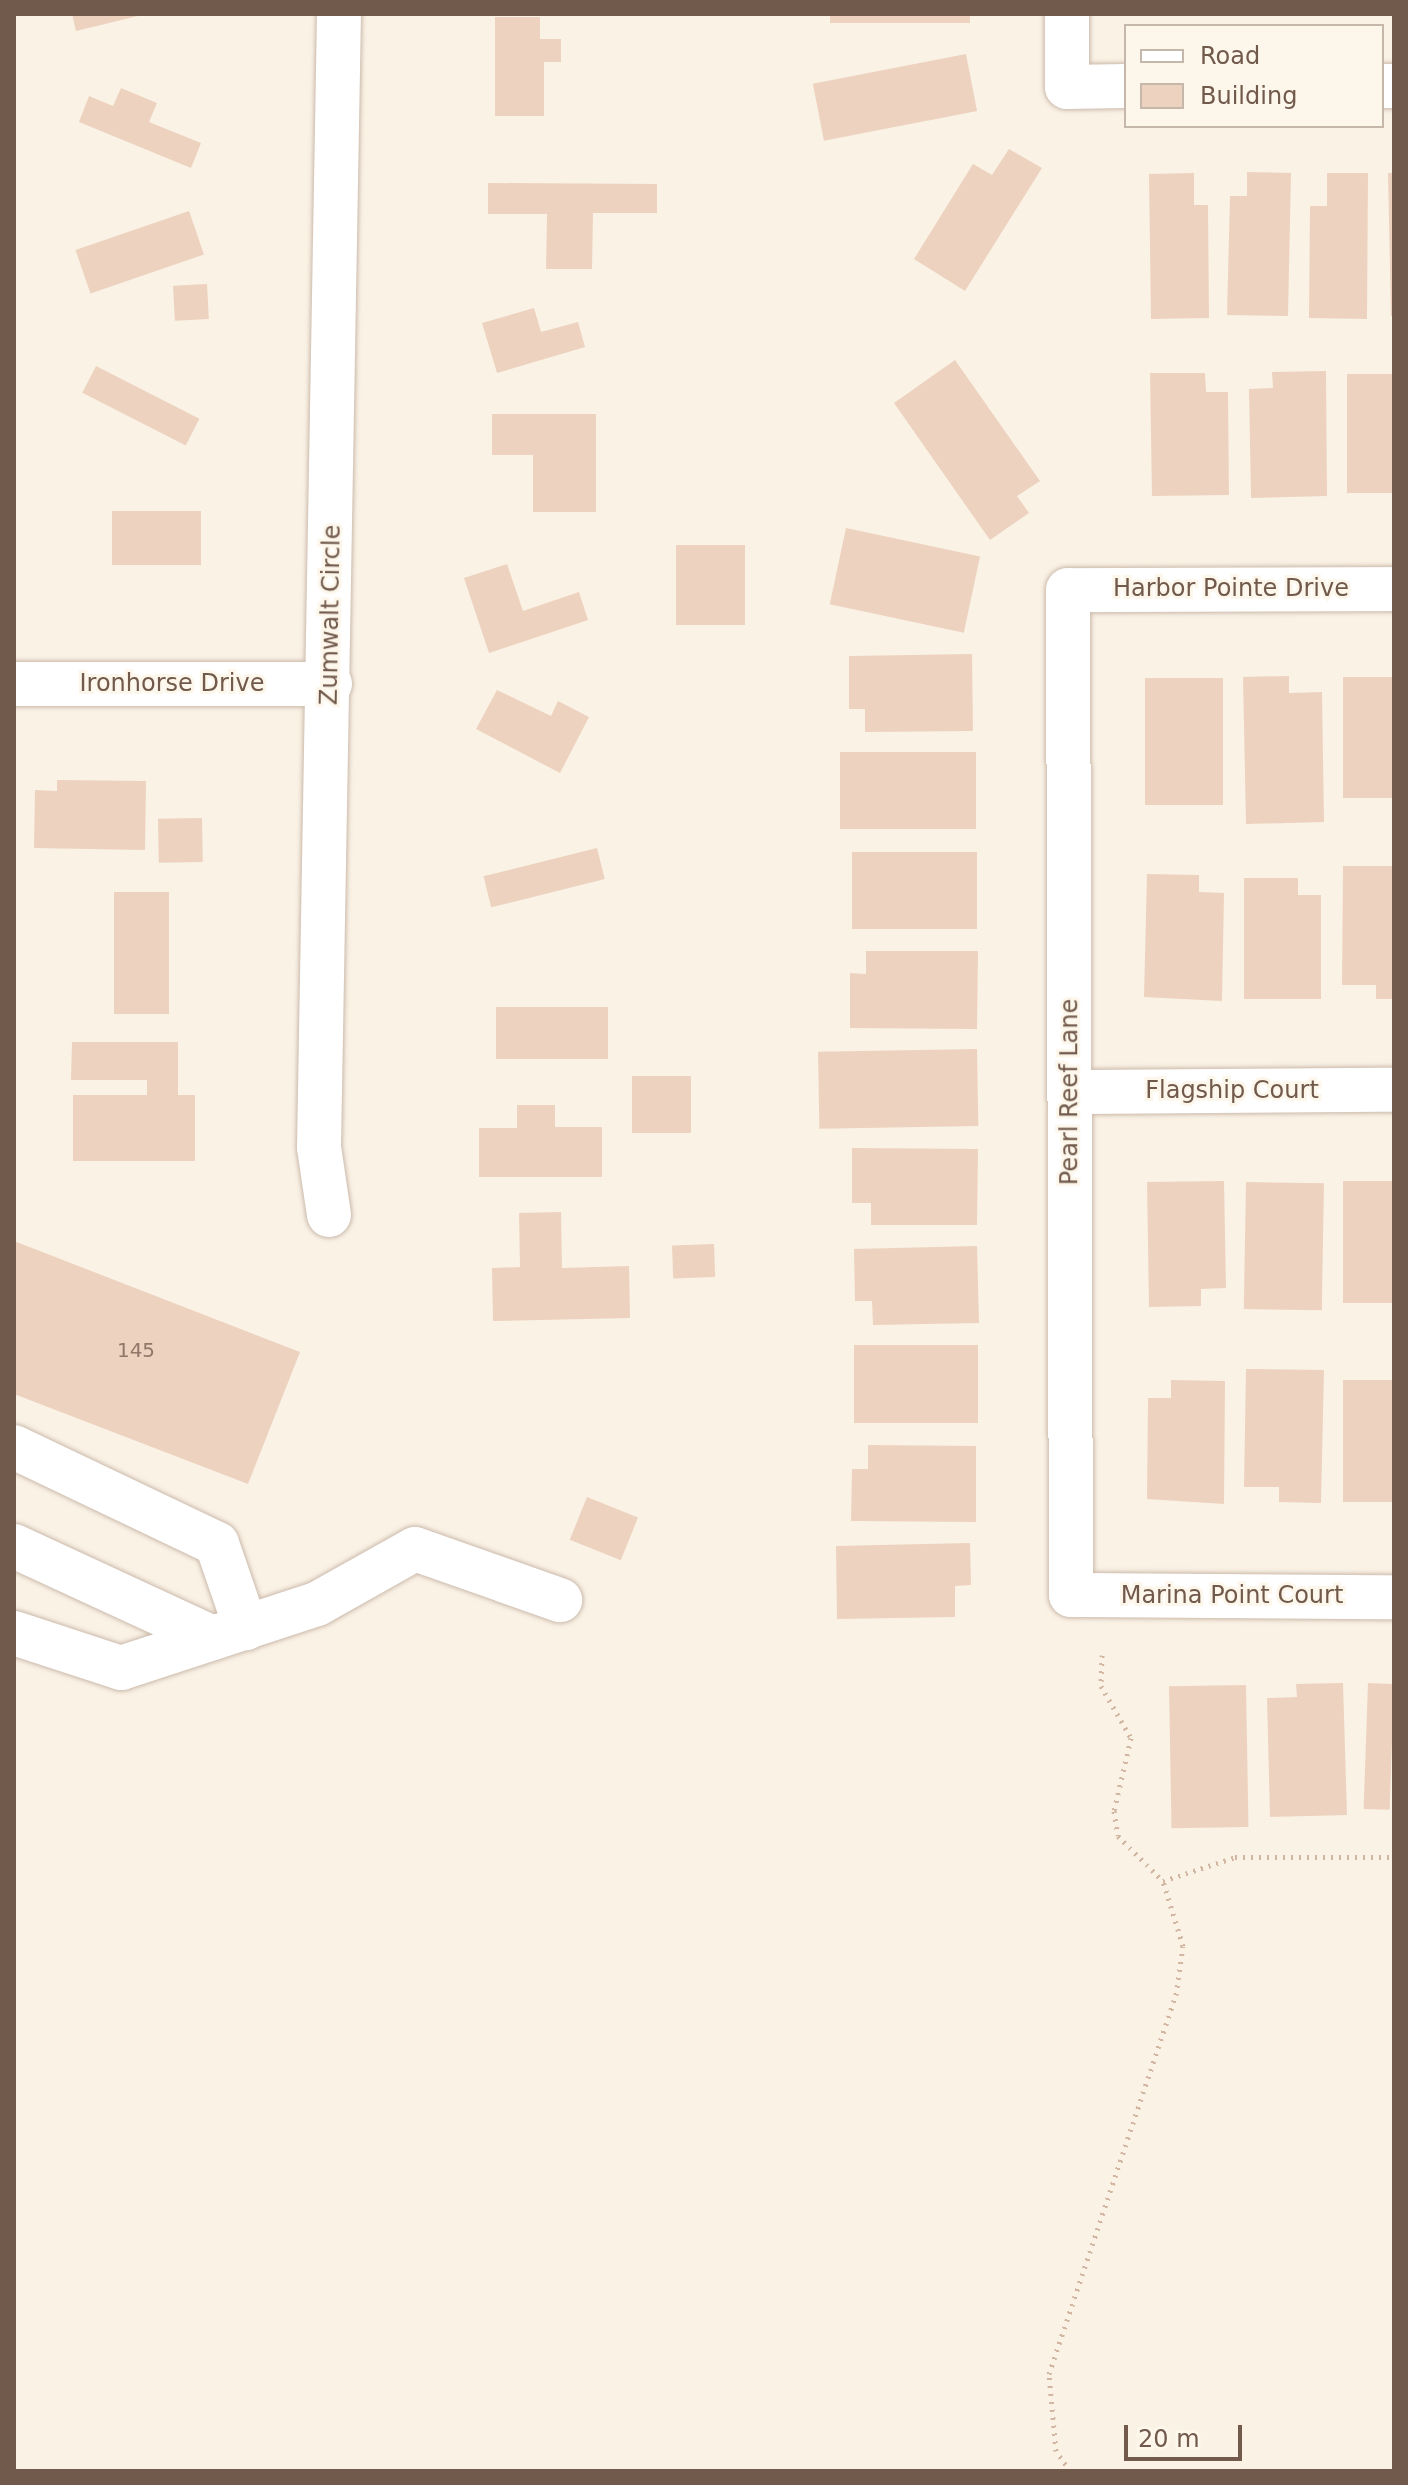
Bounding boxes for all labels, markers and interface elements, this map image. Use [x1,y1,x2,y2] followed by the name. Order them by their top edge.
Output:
[1124,24,1384,128] legend
[1200,42,1260,70] text: Road
[1200,82,1297,110] text: Building
[315,525,347,705] street label: Zumwalt Circle
[1113,575,1349,603] street label: Harbor Pointe Drive
[80,670,264,698] street label: Ironhorse Drive
[1056,999,1084,1185] street label: Pearl Reef Lane
[1145,1077,1319,1105] street label: Flagship Court
[117,1338,155,1362] house number: 145
[1121,1582,1343,1610] street label: Marina Point Court
[1128,2409,1246,2459] scale bar
[1138,2425,1200,2453] text: 20 m

